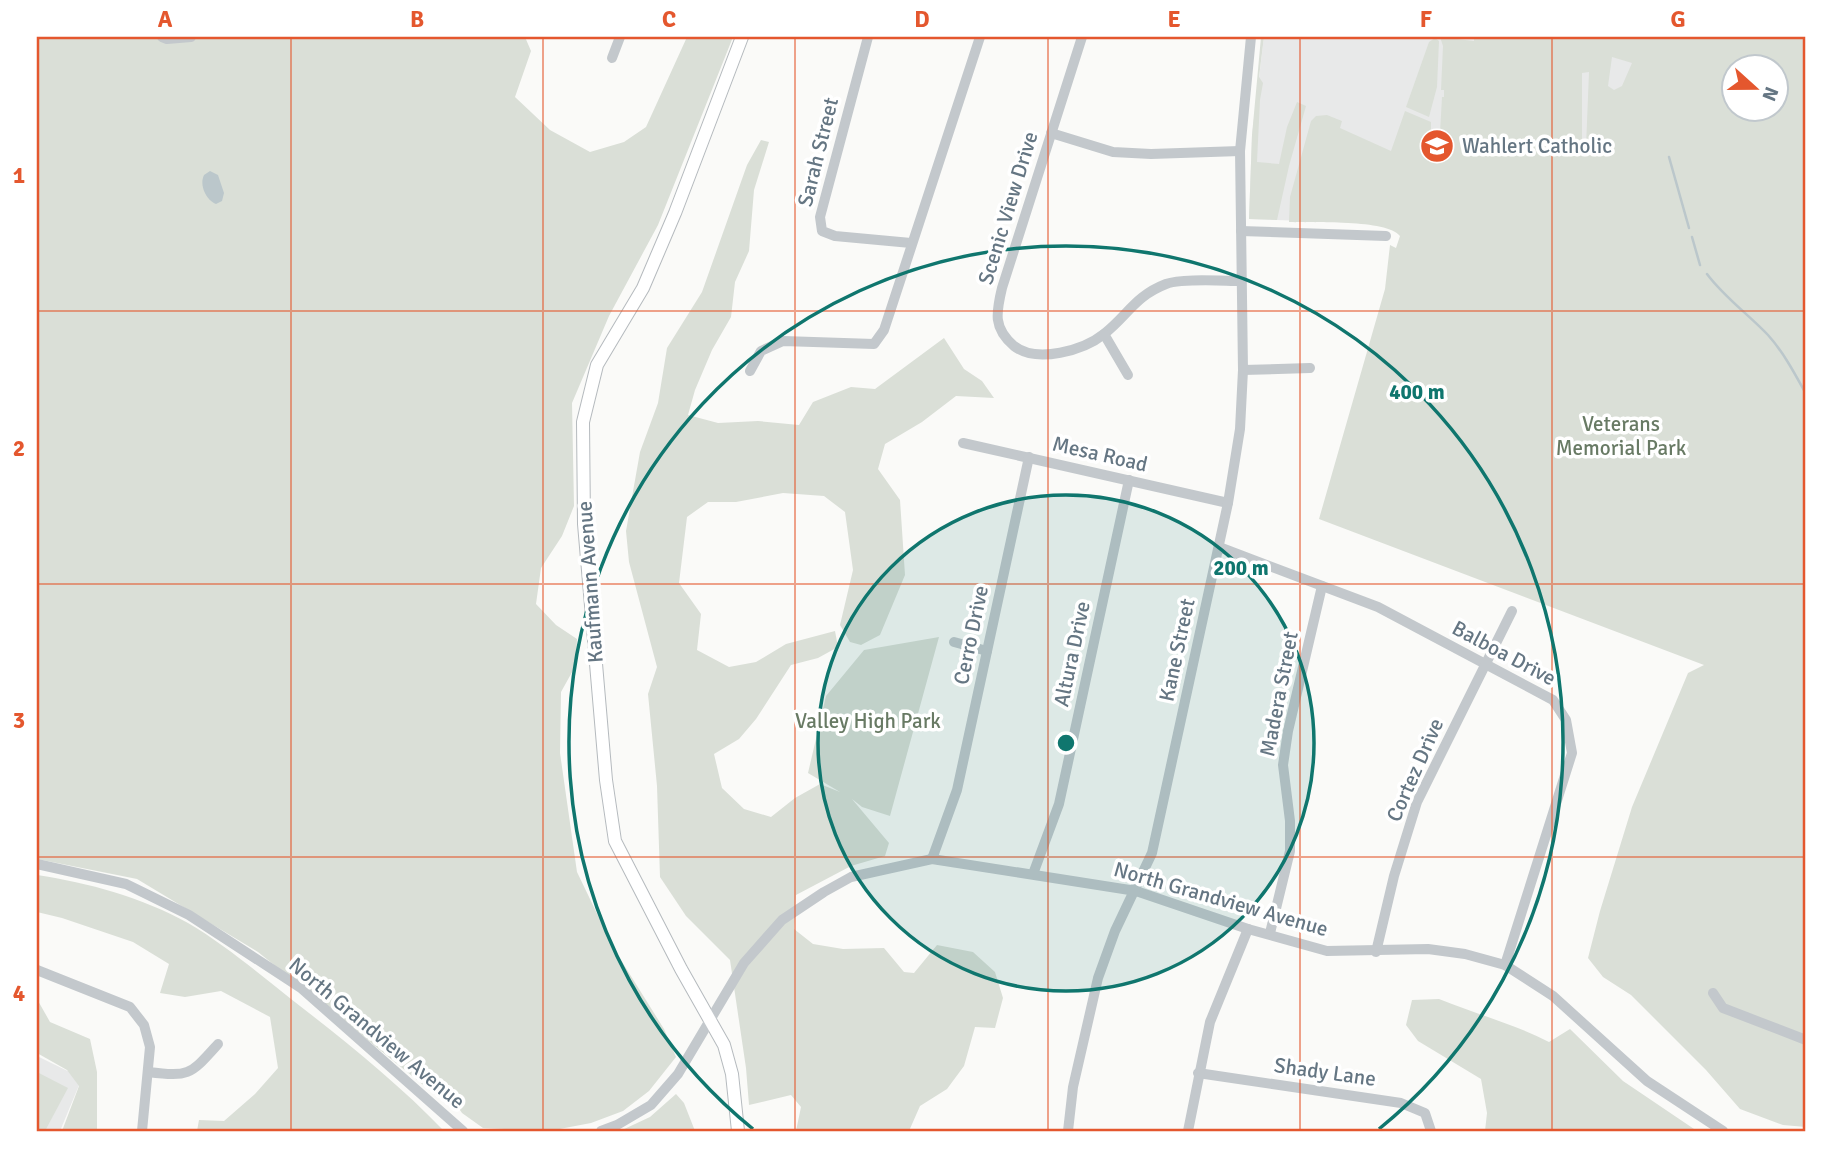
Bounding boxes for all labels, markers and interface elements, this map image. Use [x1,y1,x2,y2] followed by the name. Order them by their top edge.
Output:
[158,5,173,34] text: A
[410,5,424,34] text: B
[662,5,676,34] text: C
[914,5,930,34] text: D
[1167,5,1181,34] text: E
[1420,5,1432,34] text: F
[1670,5,1686,34] text: G
[1720,52,1790,122] north arrow
[1756,83,1784,104] text: N
[792,95,844,209] street label: Sarah Street
[1418,127,1456,165] school or university icon: Wahlert Catholic
[972,128,1044,288] street label: Scenic View Drive
[1462,133,1612,159] place label: Wahlert Catholic
[13,161,25,190] text: 1
[1389,379,1445,405] text: 400 m
[1556,411,1687,461] park label: Veterans Memorial Park
[1050,430,1150,478] street label: Mesa Road
[13,434,25,463] text: 2
[571,500,609,664] street label: Kaufmann Avenue
[1213,555,1269,581] text: 200 m
[948,583,994,687] street label: Cerro Drive
[1153,596,1201,704] street label: Kane Street
[1048,599,1096,709] street label: Altura Drive
[1448,615,1560,691] street label: Balboa Drive
[1254,629,1304,759] street label: Madera Street
[13,706,25,735] text: 3
[795,708,941,734] park label: Valley High Park
[1381,714,1449,826] street label: Cortez Drive
[1054,731,1078,755] centre of rings
[1111,856,1331,942] street label: North Grandview Avenue
[284,952,470,1114] street label: North Grandview Avenue
[13,979,25,1008] text: 4
[1272,1052,1378,1092] street label: Shady Lane

